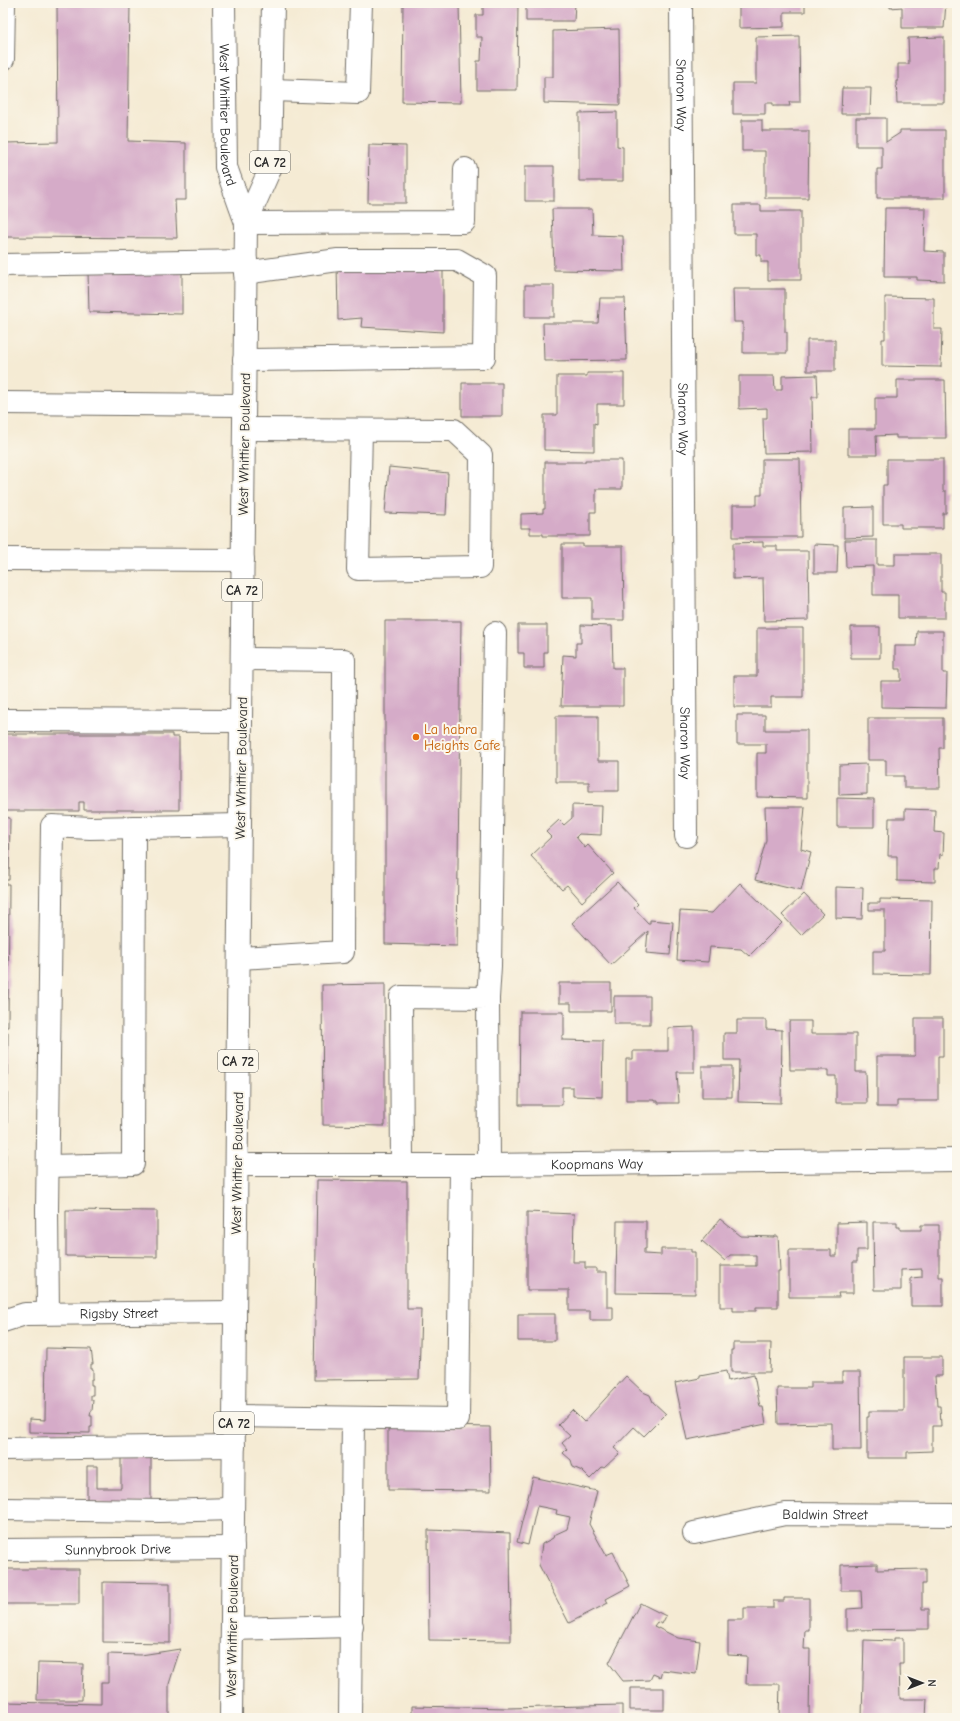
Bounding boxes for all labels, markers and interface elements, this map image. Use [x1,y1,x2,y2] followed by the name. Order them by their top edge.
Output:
[215,44,240,188] street label: West Whittier Boulevard
[672,59,690,132] street label: Sharon Way
[250,151,290,173] road number: CA 72
[235,373,254,515] street label: West Whittier Boulevard
[674,383,692,456] street label: Sharon Way
[222,579,262,601] road number: CA 72
[232,697,251,839] street label: West Whittier Boulevard
[676,707,694,780] street label: Sharon Way
[424,721,500,754] place label: La habra Heights Cafe
[411,732,421,742] marker: La habra Heights Cafe
[218,1050,258,1072] road number: CA 72
[228,1092,247,1234] street label: West Whittier Boulevard
[551,1155,644,1173] street label: Koopmans Way
[80,1305,159,1322] street label: Rigsby Street
[214,1412,254,1434] road number: CA 72
[782,1506,869,1523] street label: Baldwin Street
[65,1541,171,1558] street label: Sunnybrook Drive
[223,1555,242,1697] street label: West Whittier Boulevard
[902,1663,942,1703] north arrow
[925,1679,938,1687] text: N

